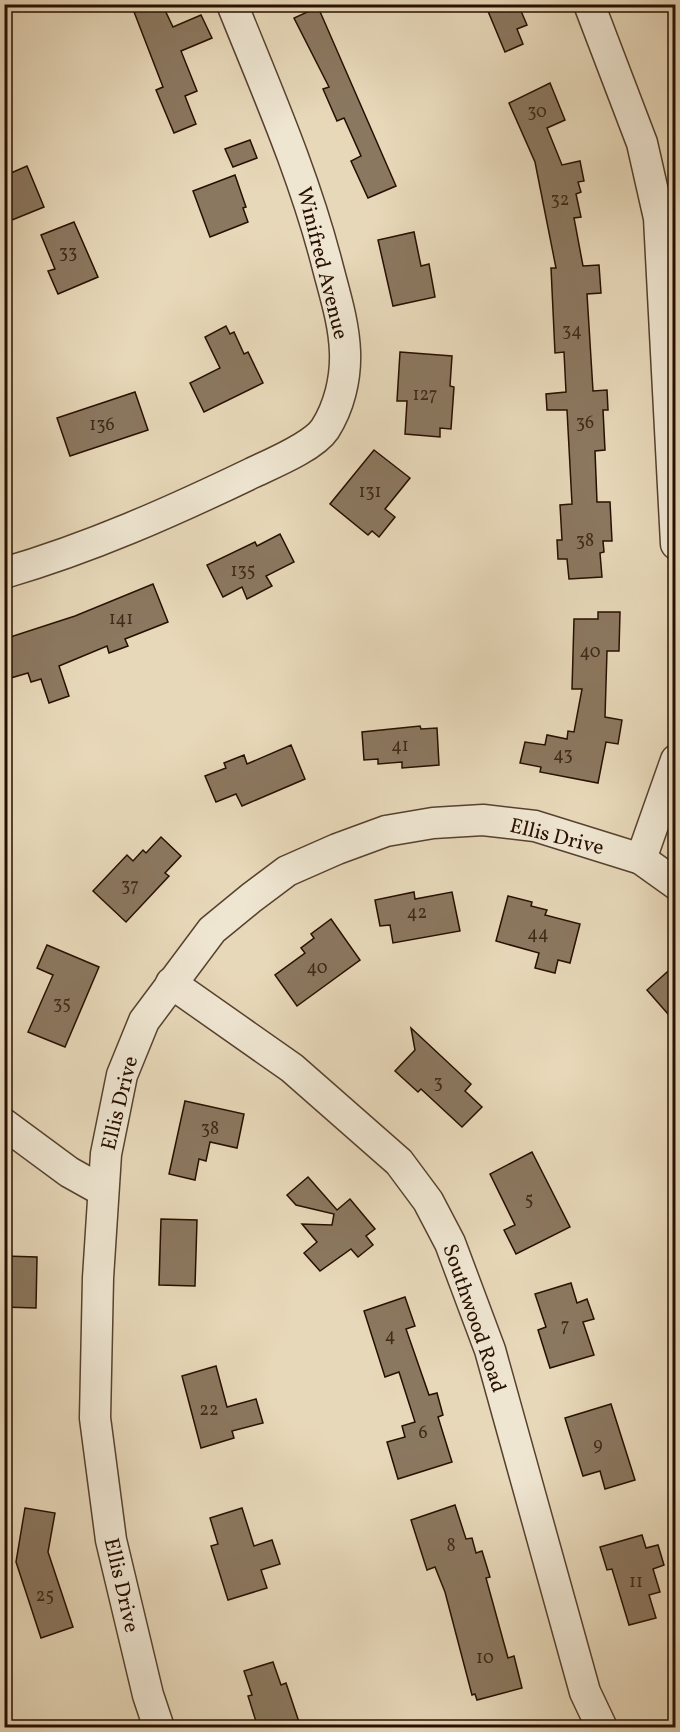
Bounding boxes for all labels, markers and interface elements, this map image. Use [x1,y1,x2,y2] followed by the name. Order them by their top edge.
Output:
[527,100,547,125] house number: 30
[289,184,355,343] street label: Winifred Avenue
[551,188,569,213] house number: 32
[59,241,77,266] house number: 33
[562,319,582,344] house number: 34
[413,383,437,408] house number: 127
[576,411,594,436] house number: 36
[89,413,115,438] house number: 136
[358,480,382,505] house number: 131
[576,529,594,554] house number: 38
[231,559,255,584] house number: 135
[109,607,133,632] house number: 141
[579,640,601,665] house number: 40
[391,734,409,759] house number: 41
[553,743,573,768] house number: 43
[507,812,607,863] street label: Ellis Drive
[121,874,139,899] house number: 37
[407,901,427,926] house number: 42
[527,922,549,947] house number: 44
[306,956,328,981] house number: 40
[53,992,71,1017] house number: 35
[95,1053,146,1153] street label: Ellis Drive
[433,1071,443,1096] house number: 3
[201,1117,219,1142] house number: 38
[525,1188,533,1213] house number: 5
[435,1240,513,1397] street label: Southwood Road
[561,1314,569,1339] house number: 7
[385,1324,395,1349] house number: 4
[199,1398,219,1423] house number: 22
[418,1421,428,1446] house number: 6
[593,1433,603,1458] house number: 9
[446,1534,456,1559] house number: 8
[96,1535,145,1635] street label: Ellis Drive
[629,1570,643,1595] house number: 11
[36,1584,54,1609] house number: 25
[476,1646,494,1671] house number: 10

